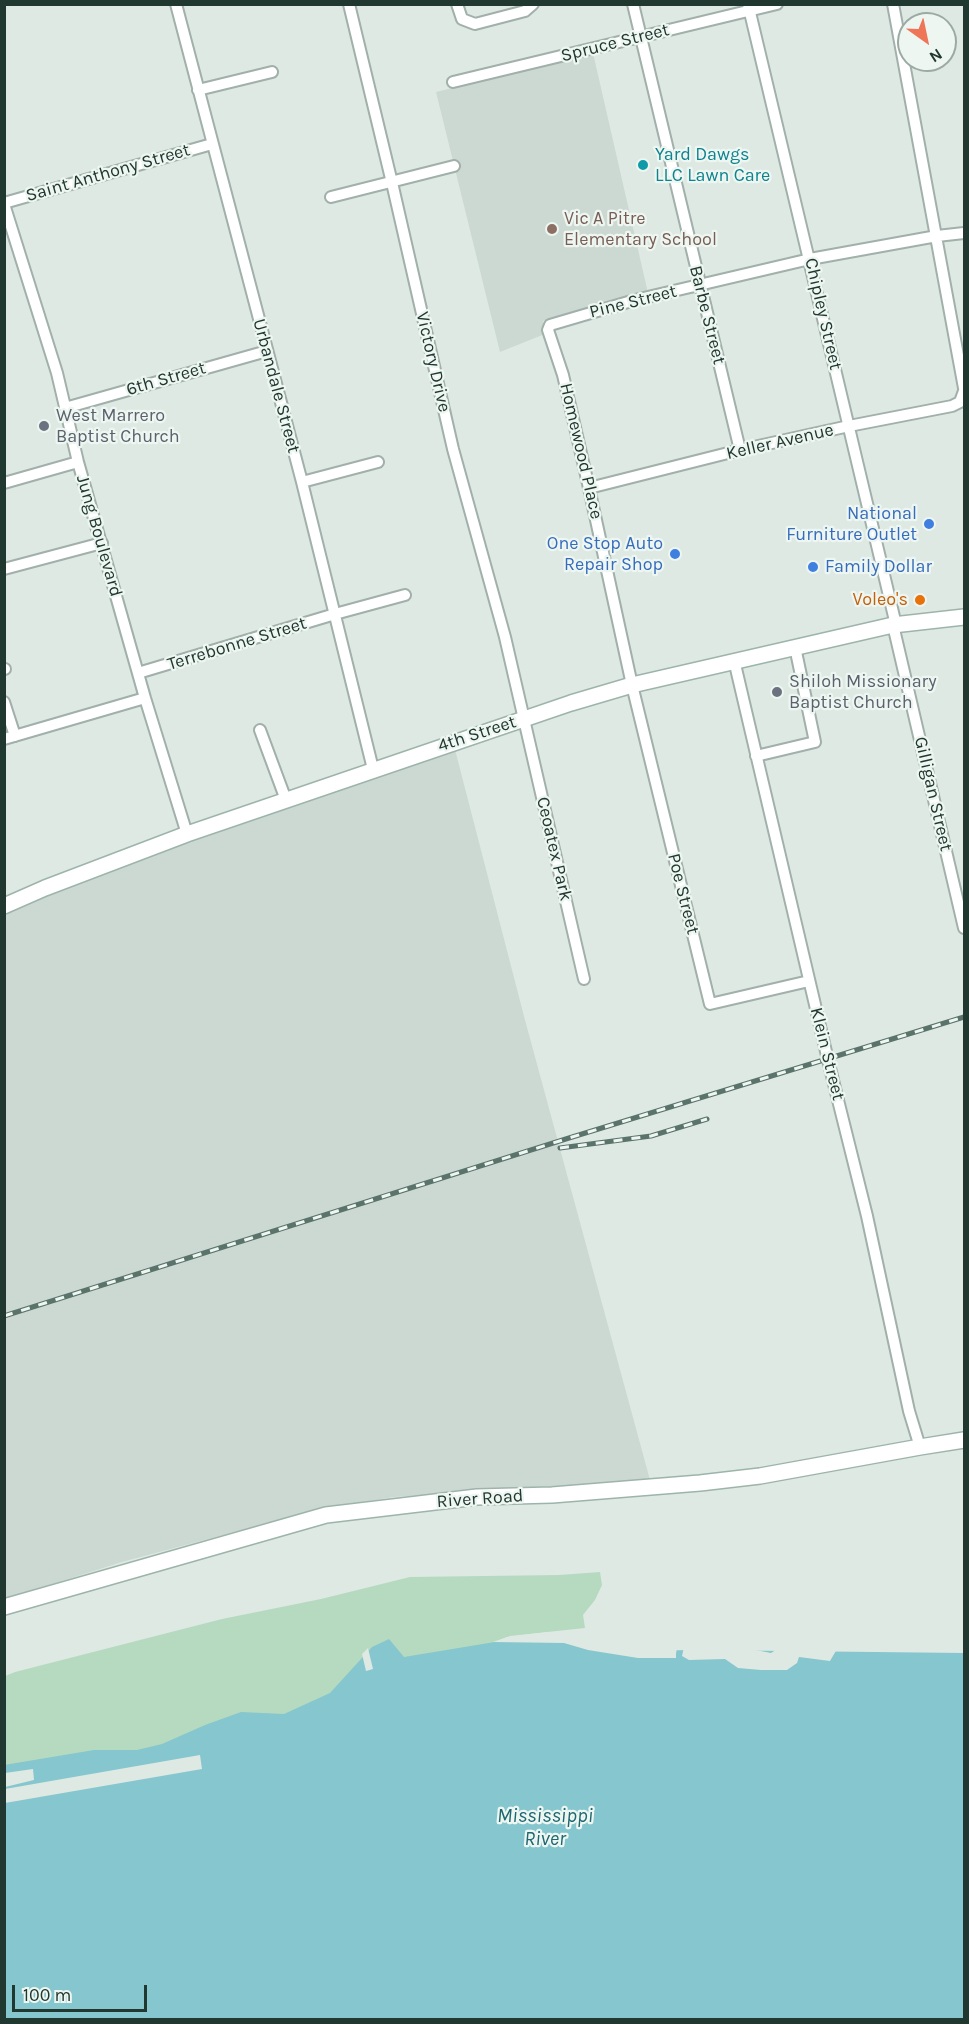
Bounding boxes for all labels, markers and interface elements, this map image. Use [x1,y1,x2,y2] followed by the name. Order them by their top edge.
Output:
[897,12,957,72] north arrow
[559,19,671,67] street label: Spruce Street
[926,45,946,67] text: N
[23,139,193,207] street label: Saint Anthony Street
[655,144,770,186] place label: Yard Dawgs LLC Lawn Care
[636,158,650,172] marker: Yard Dawgs LLC Lawn Care
[564,208,717,250] place label: Vic A Pitre Elementary School
[545,222,559,236] marker: Vic A Pitre Elementary School
[800,256,846,372] street label: Chipley Street
[684,263,730,367] street label: Barbe Street
[587,281,679,323] street label: Pine Street
[411,310,455,414] street label: Victory Drive
[248,316,304,456] street label: Urbandale Street
[124,357,208,401] street label: 6th Street
[555,381,607,521] street label: Homewood Place
[56,405,180,448] place label: West Marrero Baptist Church
[37,419,51,433] marker: West Marrero Baptist Church
[724,419,836,465] street label: Keller Avenue
[71,473,127,599] street label: Jung Boulevard
[786,503,917,546] place label: National Furniture Outlet
[922,517,936,531] marker: National Furniture Outlet
[547,533,663,576] place label: One Stop Auto Repair Shop
[668,547,682,561] marker: One Stop Auto Repair Shop
[825,556,932,578] place label: Family Dollar
[806,560,820,574] marker: Family Dollar
[853,589,908,611] place label: Voleo's
[913,593,927,607] marker: Voleo's
[165,613,309,675] street label: Terrebonne Street
[789,671,937,714] place label: Shiloh Missionary Baptist Church
[770,685,784,699] marker: Shiloh Missionary Baptist Church
[435,711,519,757] street label: 4th Street
[909,735,957,853] street label: Gilligan Street
[532,795,576,903] street label: Ceoatex Park
[663,851,703,937] street label: Poe Street
[805,1005,849,1103] street label: Klein Street
[436,1485,524,1513] street label: River Road
[497,1804,593,1851] water label: Mississippi River
[15,1973,150,2011] scale bar
[23,1984,71,2006] text: 100 m

